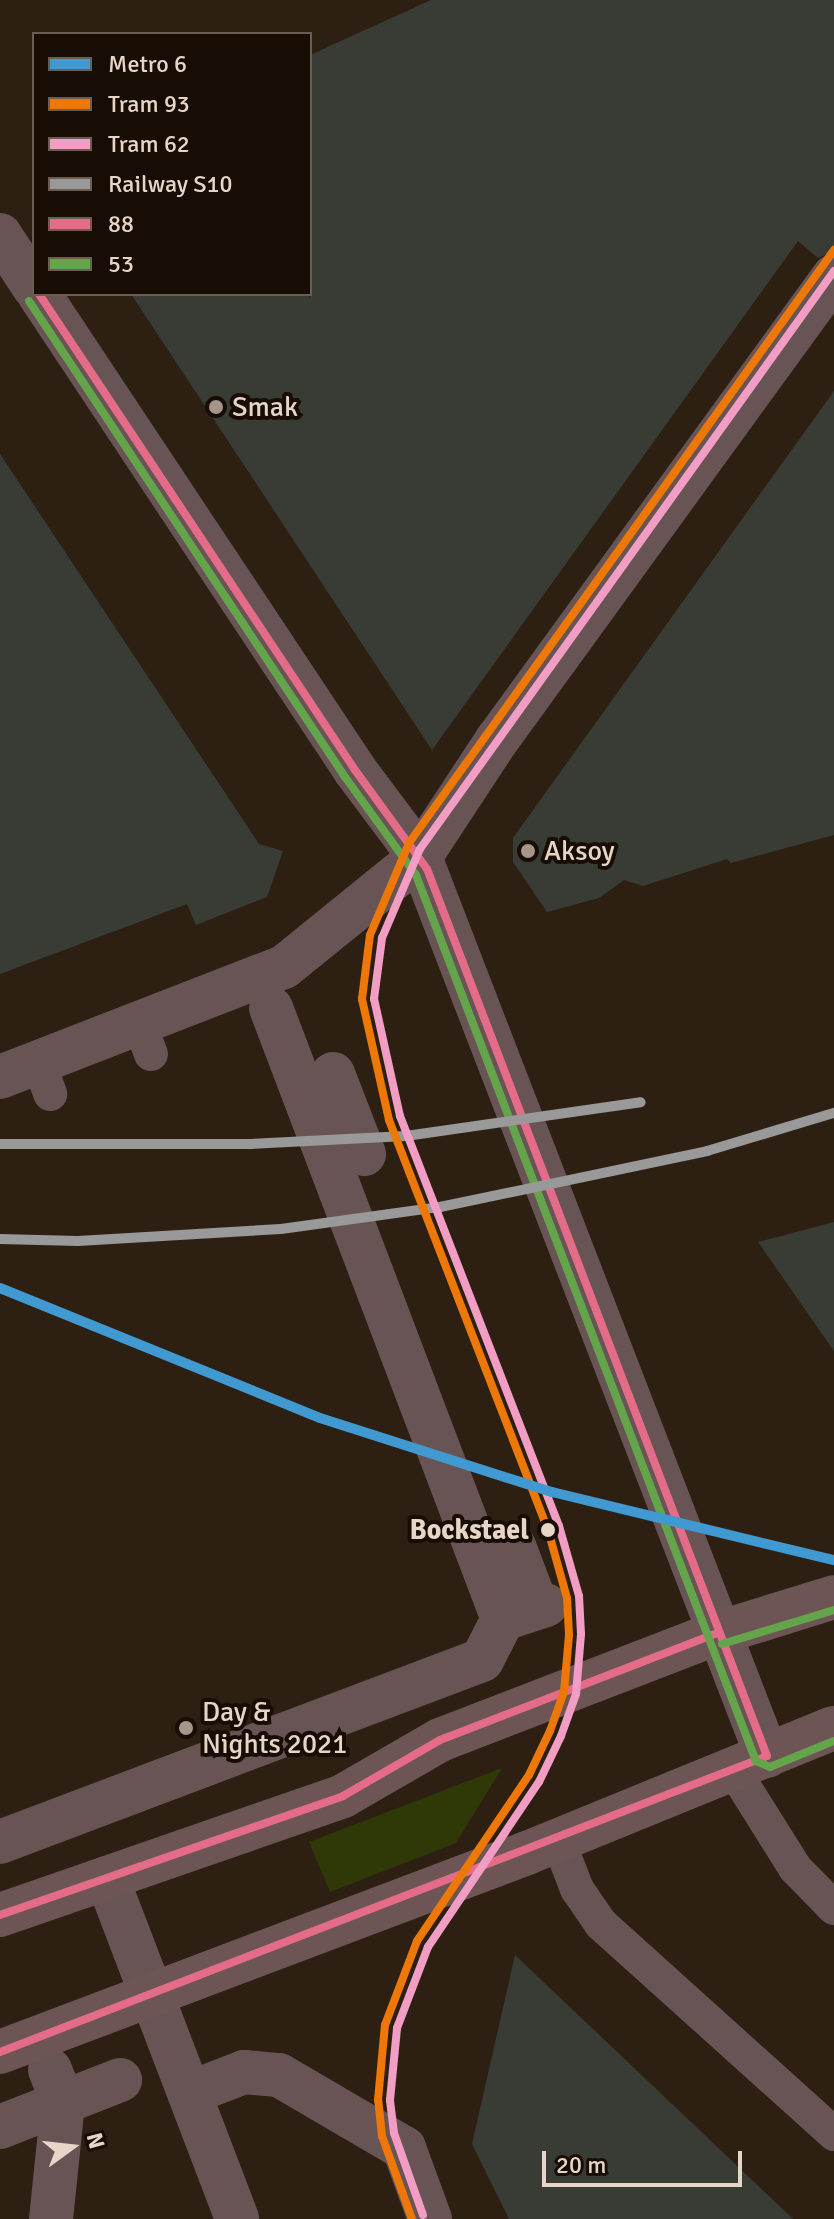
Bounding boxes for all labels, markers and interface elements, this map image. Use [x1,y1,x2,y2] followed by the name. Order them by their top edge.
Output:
[32,32,312,296] legend
[108,49,187,79] text: Metro 6
[108,89,190,119] text: Tram 93
[108,129,190,159] text: Tram 62
[108,169,233,199] text: Railway S10
[108,209,134,239] text: 88
[108,249,134,279] text: 53
[232,390,298,424] place label: Smak
[207,398,225,416] marker: Smak
[544,834,615,868] place label: Aksoy
[519,842,537,860] marker: Aksoy
[409,1513,529,1547] place label: Bockstael
[536,1518,560,1542] marker: Bockstael
[202,1695,347,1761] place label: Day & Nights 2021
[177,1719,195,1737] marker: Day & Nights 2021
[32,2107,112,2187] north arrow
[81,2130,111,2152] text: N
[546,2135,746,2185] scale bar
[556,2150,606,2180] text: 20 m

